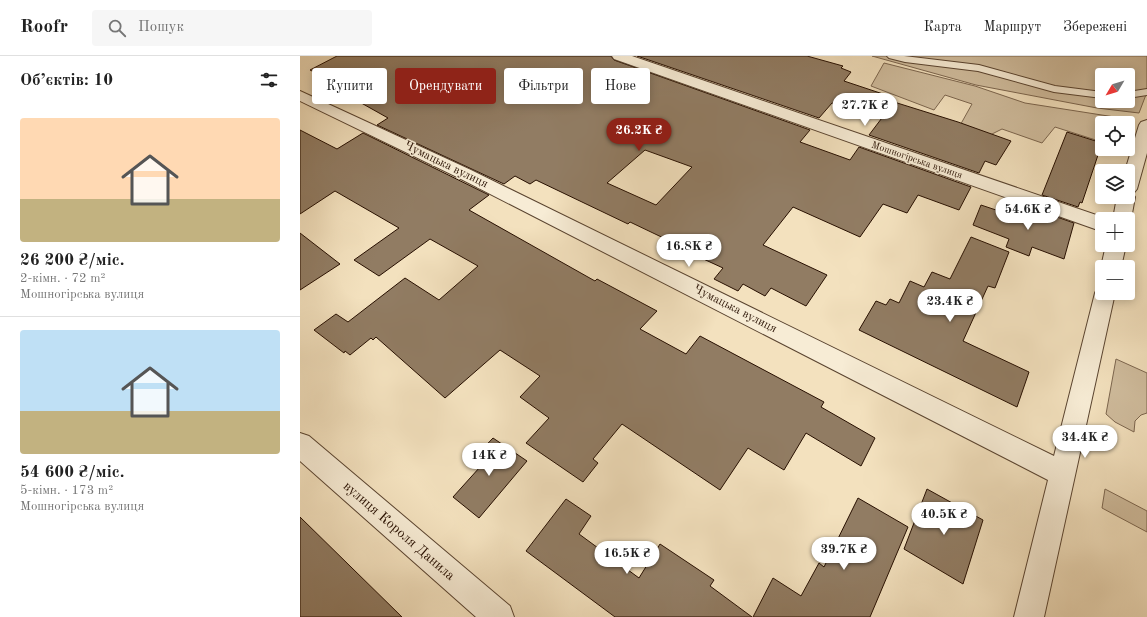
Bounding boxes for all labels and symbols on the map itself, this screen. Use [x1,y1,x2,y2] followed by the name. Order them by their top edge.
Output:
[1095,68,1135,108] north arrow
[828,93,902,127] pin: 27.7K ₴
[602,118,676,152] pin: 26.2K ₴
[402,140,490,190] street label: Чумацька вулиця
[870,140,964,180] street label: Мошногірська вулиця
[991,197,1065,231] pin: 54.6K ₴
[652,234,726,268] pin: 16.8K ₴
[691,283,779,335] street label: Чумацька вулиця
[913,289,987,323] pin: 23.4K ₴
[1048,425,1122,459] pin: 34.4K ₴
[461,443,517,477] pin: 14K ₴
[340,479,458,583] street label: вулиця Короля Данила
[907,502,981,536] pin: 40.5K ₴
[807,537,881,571] pin: 39.7K ₴
[590,541,664,575] pin: 16.5K ₴

